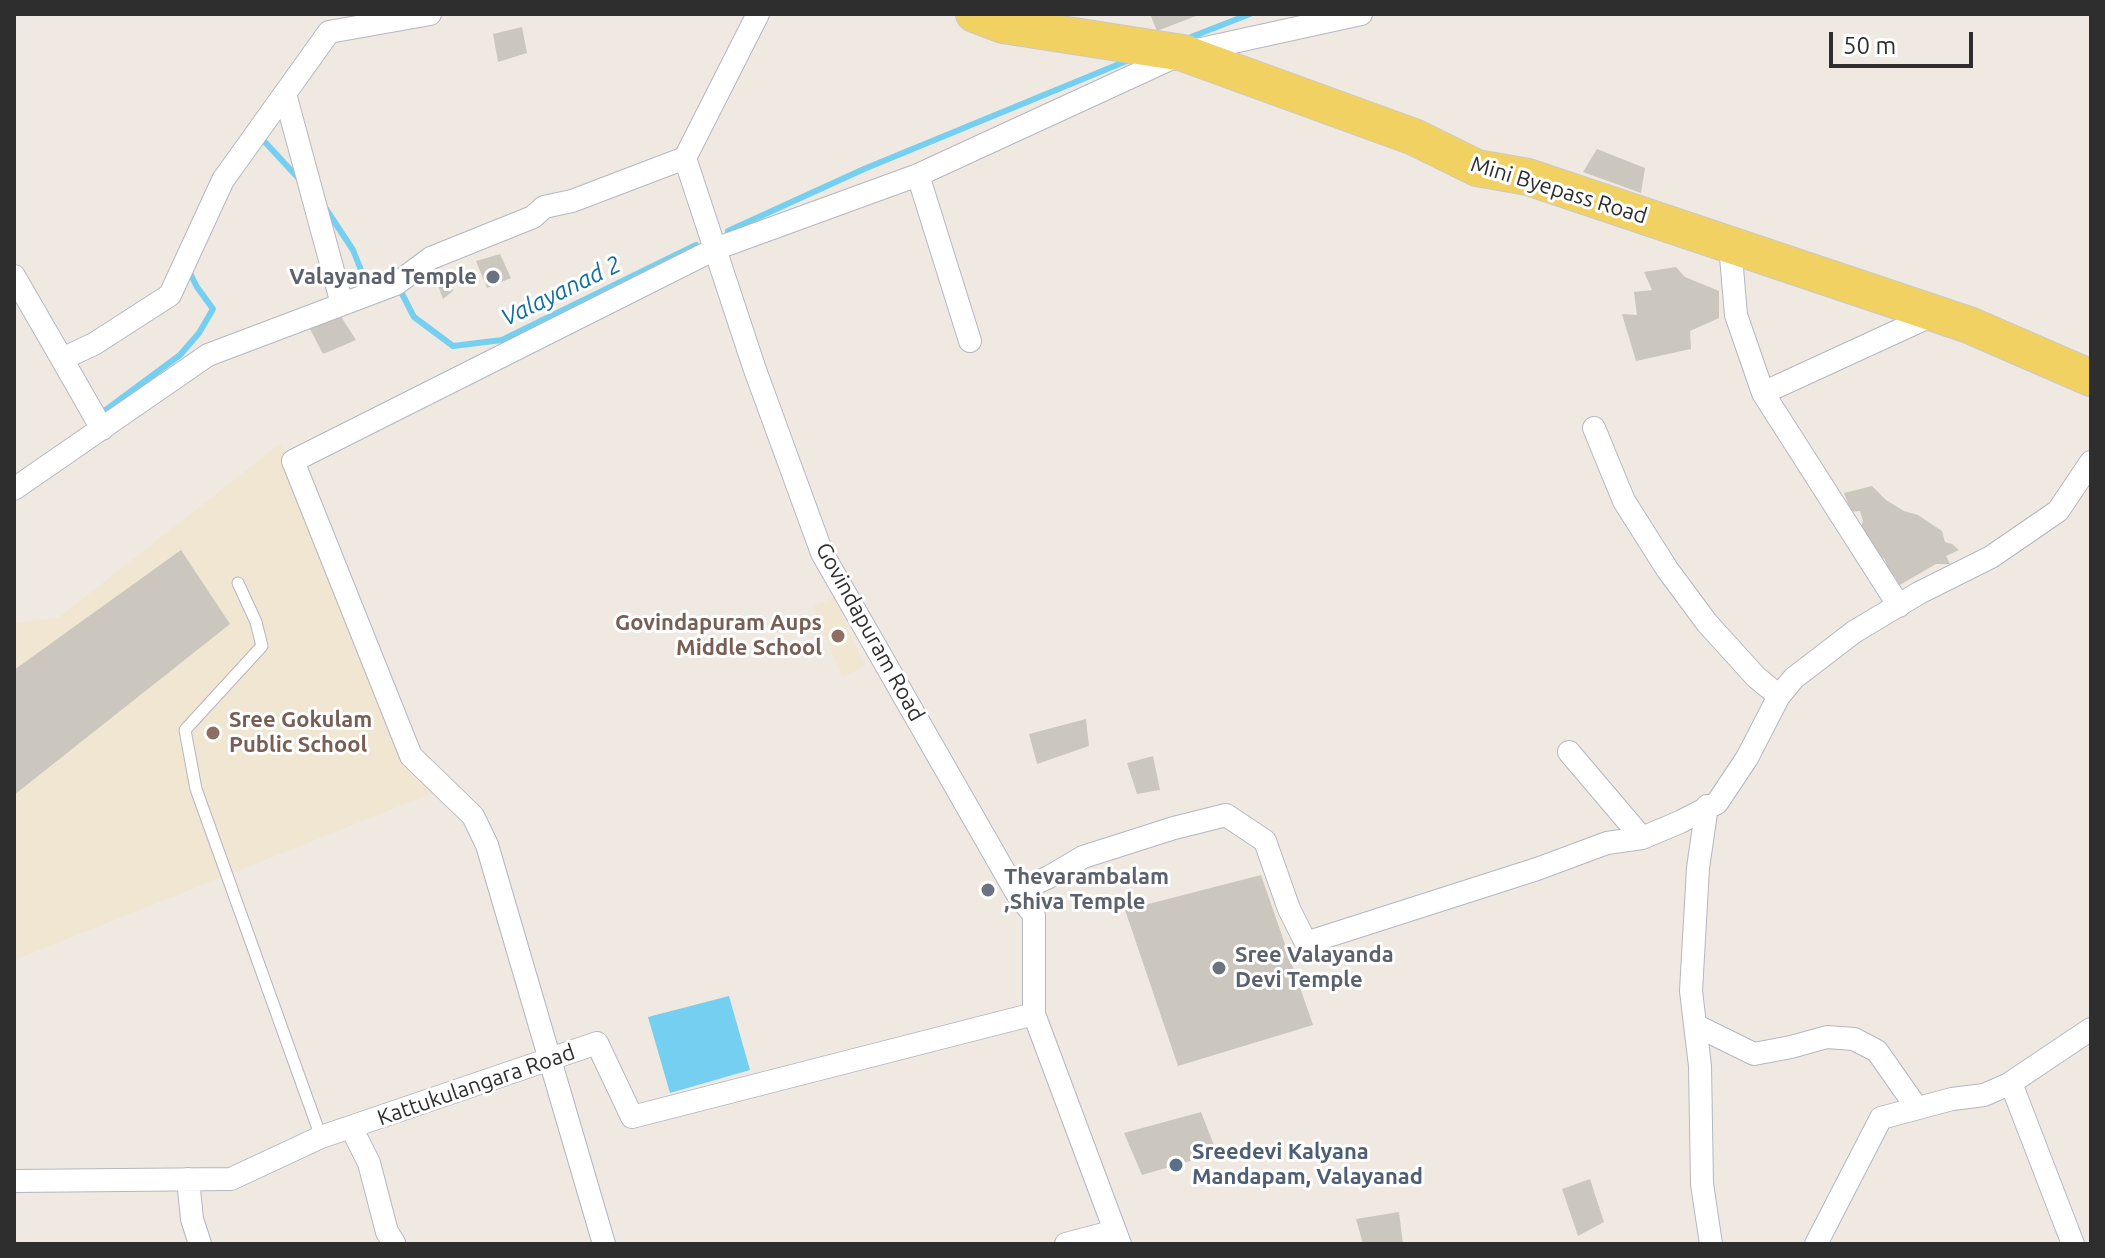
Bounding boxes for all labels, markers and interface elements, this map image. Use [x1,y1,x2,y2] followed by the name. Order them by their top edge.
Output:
[1833,16,1977,66] scale bar
[1843,32,1896,59] text: 50 m
[1468,151,1650,229] street label: Mini Byepass Road
[497,250,625,332] water label: Valayanad 2
[289,264,477,290] place label: Valayanad Temple
[484,268,502,286] marker: Valayanad Temple
[810,538,930,726] street label: Govindapuram Road
[615,610,822,662] place label: Govindapuram Aups Middle School
[829,627,847,645] marker: Govindapuram Aups Middle School
[229,707,372,758] place label: Sree Gokulam Public School
[204,724,222,742] marker: Sree Gokulam Public School
[1004,864,1169,916] place label: Thevarambalam ,Shiva Temple
[979,881,997,899] marker: Thevarambalam ,Shiva Temple
[1235,942,1394,994] place label: Sree Valayanda Devi Temple
[1210,959,1228,977] marker: Sree Valayanda Devi Temple
[374,1039,578,1131] street label: Kattukulangara Road
[1192,1139,1423,1190] place label: Sreedevi Kalyana Mandapam, Valayanad
[1167,1156,1185,1174] marker: Sreedevi Kalyana Mandapam, Valayanad

